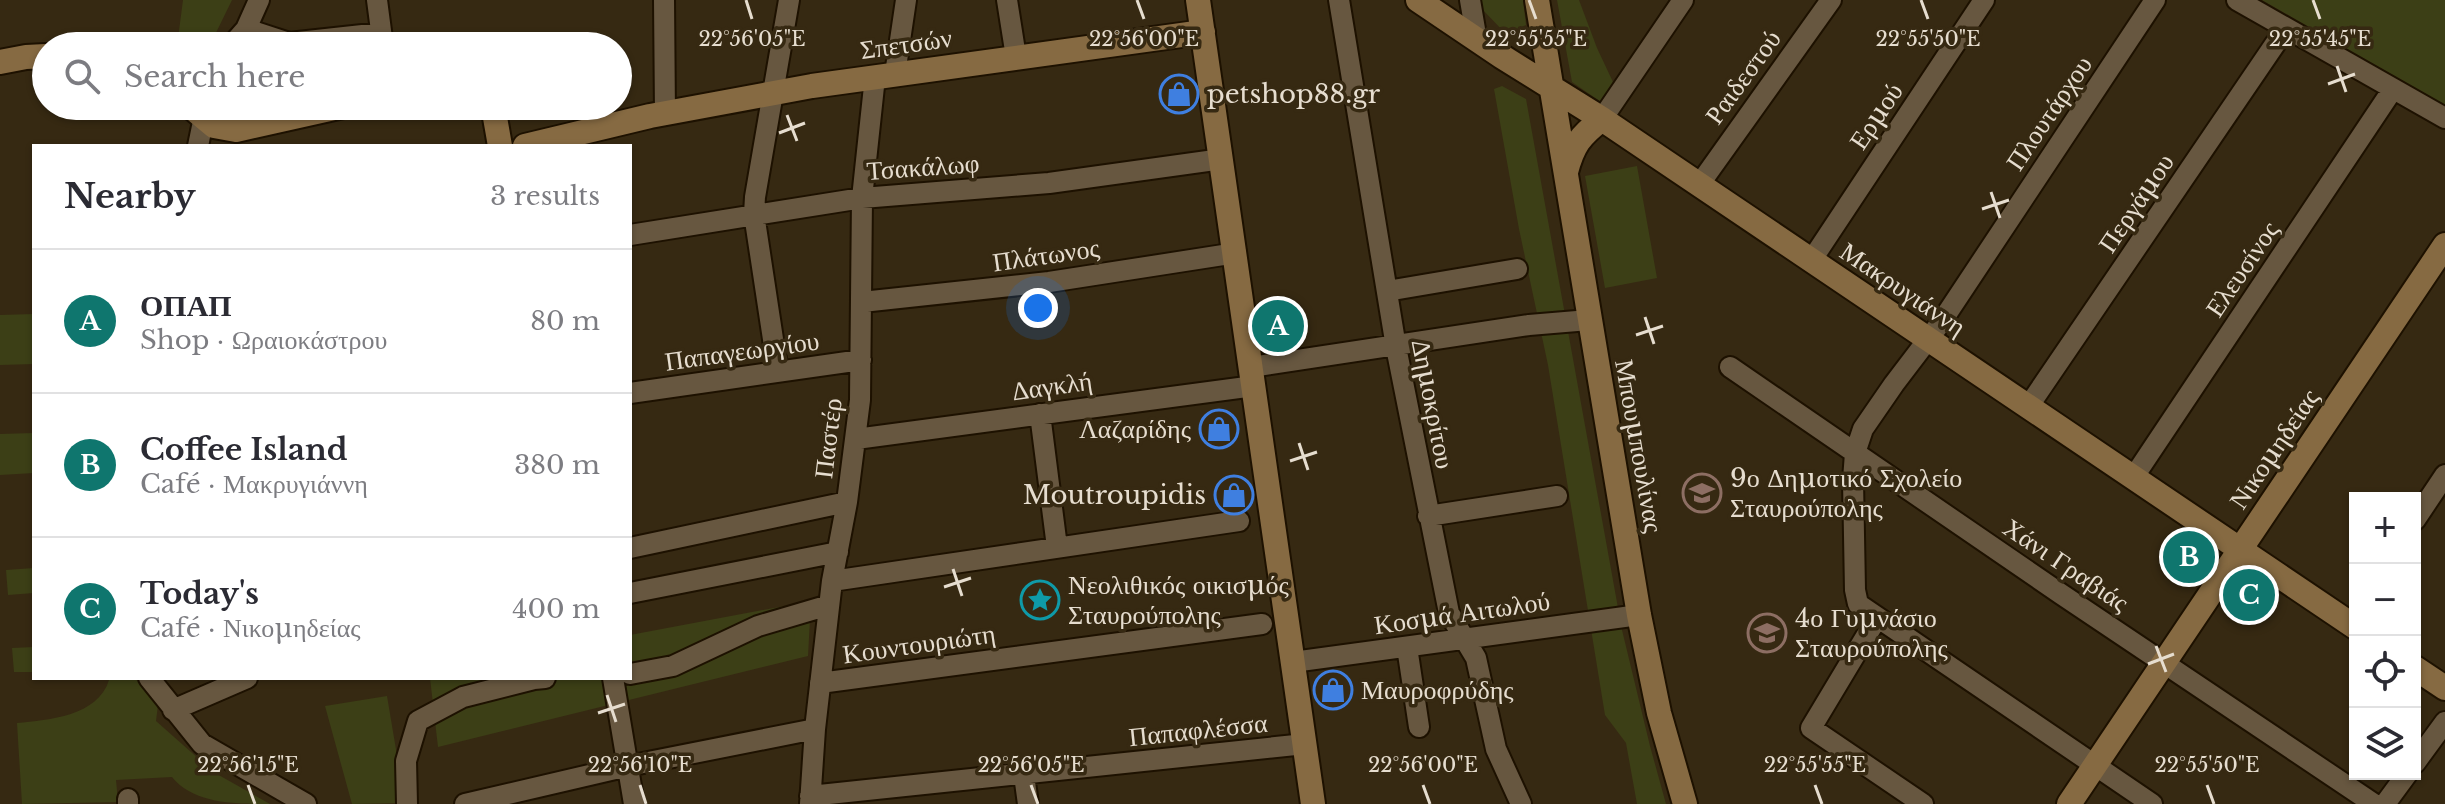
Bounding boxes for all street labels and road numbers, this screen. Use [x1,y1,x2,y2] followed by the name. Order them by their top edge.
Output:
[858,22,954,66] street label: Σπετσών
[1698,24,1788,130] street label: Ραιδεστού
[1999,50,2099,176] street label: Πλουτάρχου
[1842,77,1910,155] street label: Ερμού
[866,147,980,187] street label: Τσακάλωφ
[2091,147,2181,259] street label: Περγάμου
[2198,215,2286,323] street label: Ελευσίνος
[990,232,1102,278] street label: Πλάτωνος
[1834,235,1972,343] street label: Μακρυγιάννη
[663,324,821,378] street label: Παπαγεωργίου
[1405,336,1461,472] street label: Δημοκρίτου
[1608,357,1670,536] street label: Μπουμπουλίνας
[1010,365,1094,407] street label: Δαγκλή
[2222,382,2326,515] street label: Νικομηδείας
[807,396,849,480] street label: Παστέρ
[1997,511,2135,619] street label: Χάνι Γραβιάς
[1372,585,1552,641] street label: Κοσμά Αιτωλού
[841,617,997,671] street label: Κουντουριώτη
[1127,707,1269,753] street label: Παπαφλέσσα

